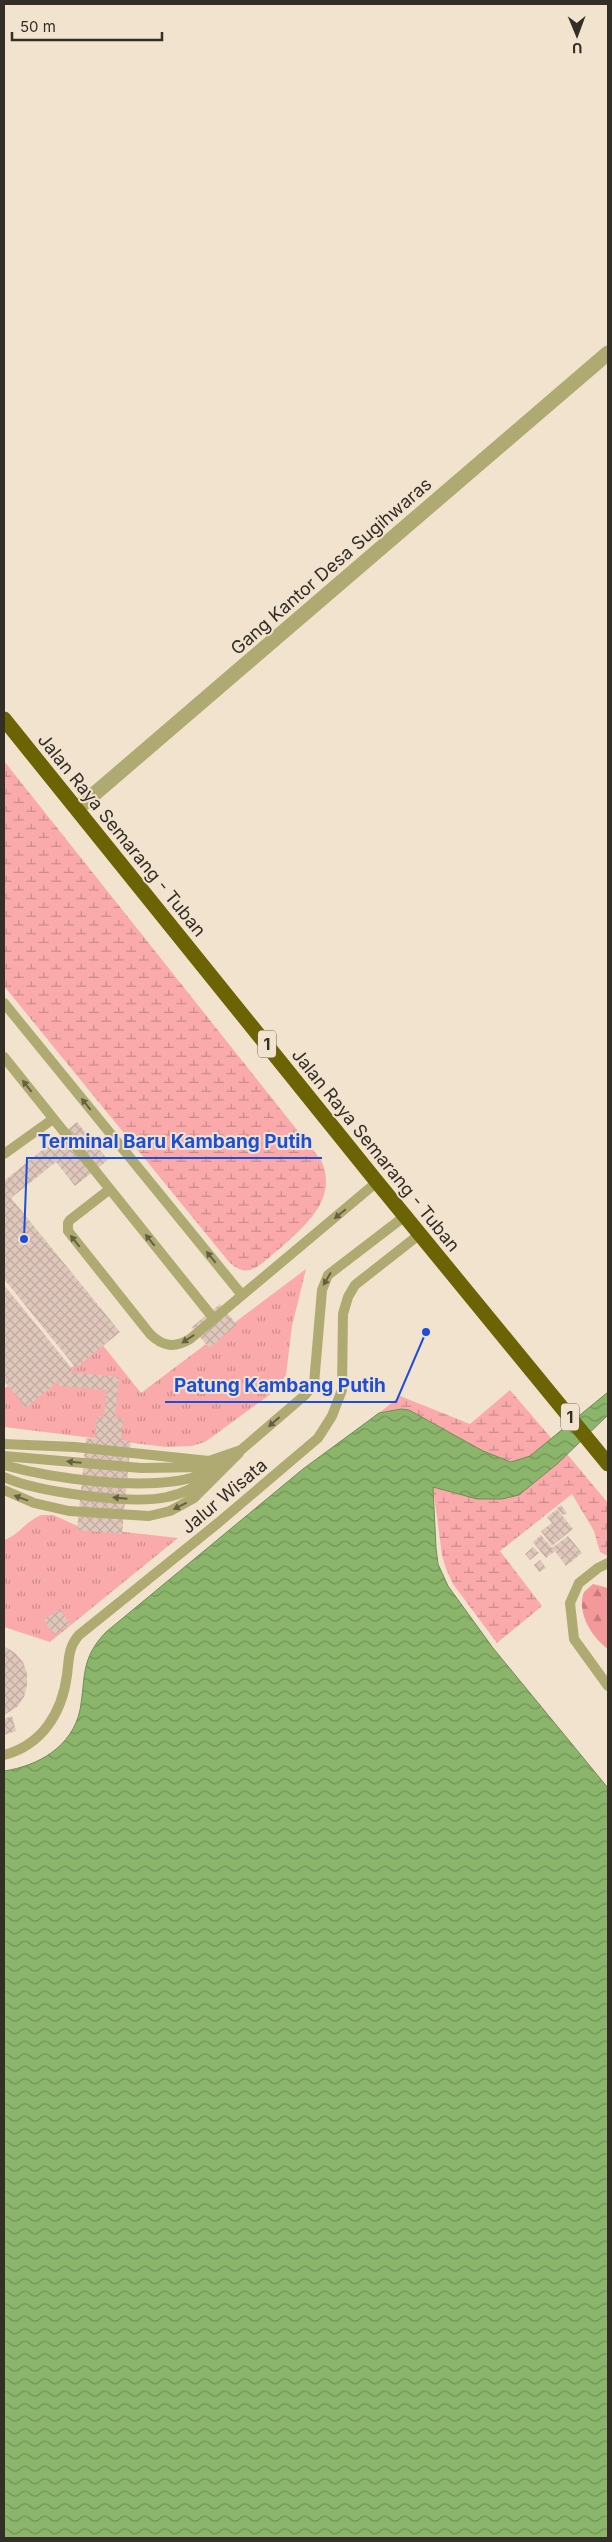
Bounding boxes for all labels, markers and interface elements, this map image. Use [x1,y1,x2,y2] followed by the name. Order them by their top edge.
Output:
[12,10,162,42] scale bar
[552,10,602,60] north arrow
[20,17,56,36] text: 50 m
[572,40,583,57] text: U
[226,473,436,659] street label: Gang Kantor Desa Sugihwaras
[34,729,210,941] street label: Jalan Raya Semarang - Tuban
[258,1030,276,1058] road number: 1
[288,1044,464,1256] street label: Jalan Raya Semarang - Tuban
[21,1080,32,1093] one-way arrow
[81,1098,92,1111] one-way arrow
[27,1124,322,1158] callout: Terminal Baru Kambang Putih
[38,1130,312,1153] text: Terminal Baru Kambang Putih
[334,1208,347,1219] one-way arrow
[70,1234,81,1247] one-way arrow
[145,1234,156,1247] one-way arrow
[206,1251,217,1264] one-way arrow
[323,1273,332,1286] one-way arrow
[181,1334,195,1344] one-way arrow
[165,1368,396,1402] callout: Patung Kambang Putih
[174,1374,386,1397] text: Patung Kambang Putih
[561,1404,579,1430] road number: 1
[268,1417,281,1428] one-way arrow
[177,1454,271,1538] street label: Jalur Wisata
[66,1458,82,1466] one-way arrow
[112,1493,128,1501] one-way arrow
[13,1494,28,1502] one-way arrow
[173,1502,187,1510] one-way arrow

